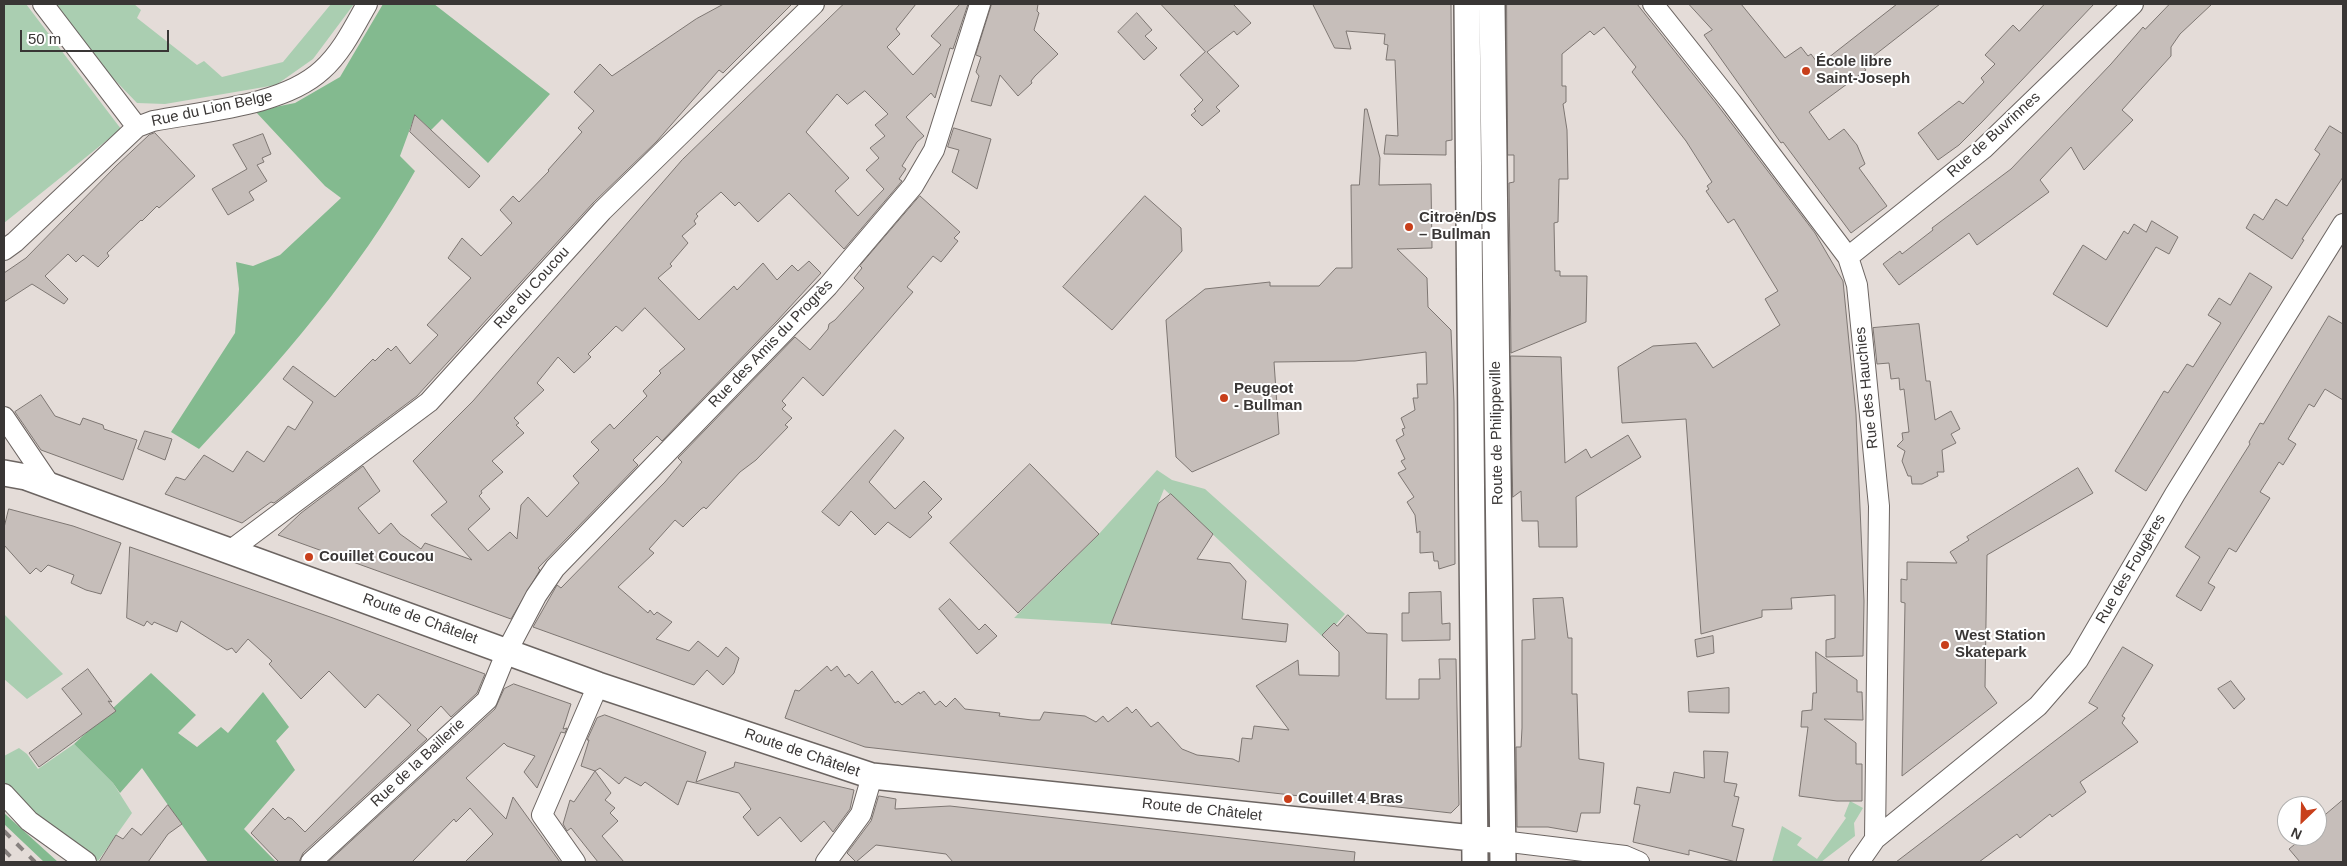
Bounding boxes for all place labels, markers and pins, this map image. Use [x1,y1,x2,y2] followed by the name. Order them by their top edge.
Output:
[1816,53,1910,88] place label: École libre Saint-Joseph
[1800,65,1812,77] marker: École libre Saint-Joseph
[1419,209,1497,244] place label: Citroën/DS – Bullman
[1403,221,1415,233] marker: Citroën/DS – Bullman
[1234,380,1302,415] place label: Peugeot - Bullman
[1218,392,1230,404] marker: Peugeot - Bullman
[319,548,434,566] place label: Couillet Coucou
[303,551,315,563] marker: Couillet Coucou
[1955,627,2046,662] place label: West Station Skatepark
[1939,639,1951,651] marker: West Station Skatepark
[1298,790,1403,808] place label: Couillet 4 Bras
[1282,793,1294,805] marker: Couillet 4 Bras

